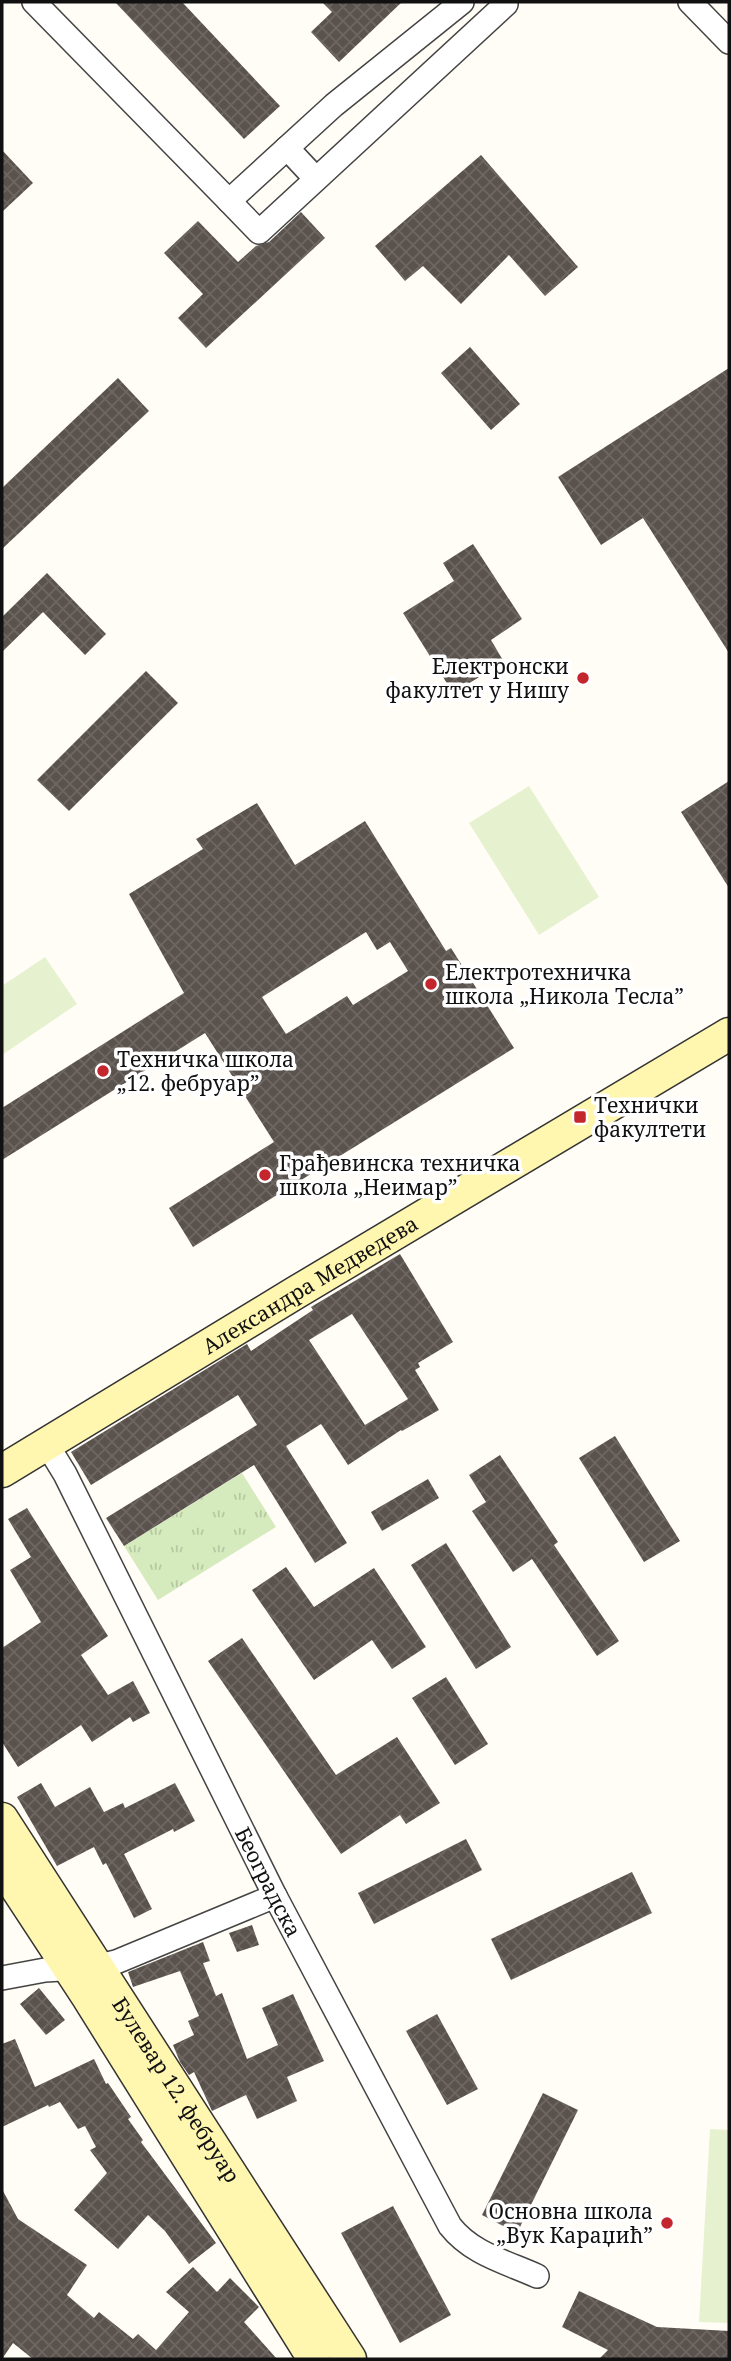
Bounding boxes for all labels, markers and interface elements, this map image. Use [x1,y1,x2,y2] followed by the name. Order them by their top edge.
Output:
[386,652,569,704] place label: Електронски факултет у Нишу
[575,670,591,686] marker: Електронски факултет у Нишу
[445,958,684,1010] place label: Електротехничка школа „Никола Тесла”
[423,976,439,992] marker: Електротехничка школа „Никола Тесла”
[117,1045,294,1097] place label: Техничка школа „12. фебруар”
[95,1063,111,1079] marker: Техничка школа „12. фебруар”
[594,1091,706,1143] place label: Технички факултети
[572,1109,588,1125] marker: Технички факултети
[279,1149,521,1201] place label: Грађевинска техничка школа „Неимар”
[257,1167,273,1183] marker: Грађевинска техничка школа „Неимар”
[197,1209,423,1360] street label: Александра Медведева
[229,1822,308,1942] street label: Београдска
[106,1992,247,2188] street label: Булевар 12. фебруар
[489,2197,653,2249] place label: Основна школа „Вук Караџић”
[659,2215,675,2231] marker: Основна школа „Вук Караџић”

